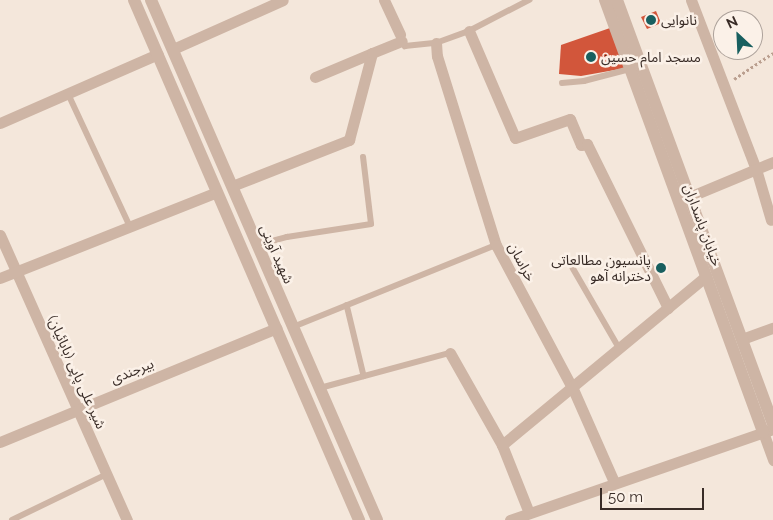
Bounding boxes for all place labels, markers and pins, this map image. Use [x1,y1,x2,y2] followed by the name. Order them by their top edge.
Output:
[661,12,697,28] place label: نانوایی
[645,14,657,26] marker: نانوایی
[601,49,701,65] place label: مسجد امام حسین
[585,51,597,63] marker: مسجد امام حسین
[551,252,651,284] place label: پانسیون مطالعاتی دخترانه آهو
[655,262,667,274] marker: پانسیون مطالعاتی دخترانه آهو

